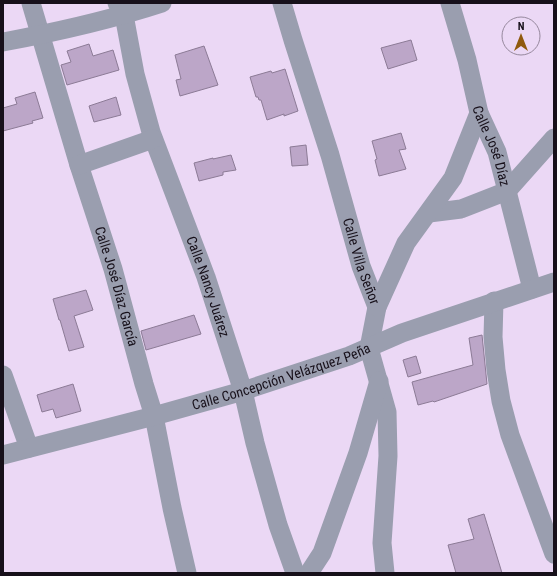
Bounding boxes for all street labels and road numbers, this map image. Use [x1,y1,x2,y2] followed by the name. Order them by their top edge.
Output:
[470,104,513,188] street label: Calle José Díaz
[340,216,383,307] street label: Calle Villa Señor
[92,224,141,348] street label: Calle José Díaz García
[183,234,233,339] street label: Calle Nancy Juárez
[190,340,373,413] street label: Calle Concepción Velázquez Peña

